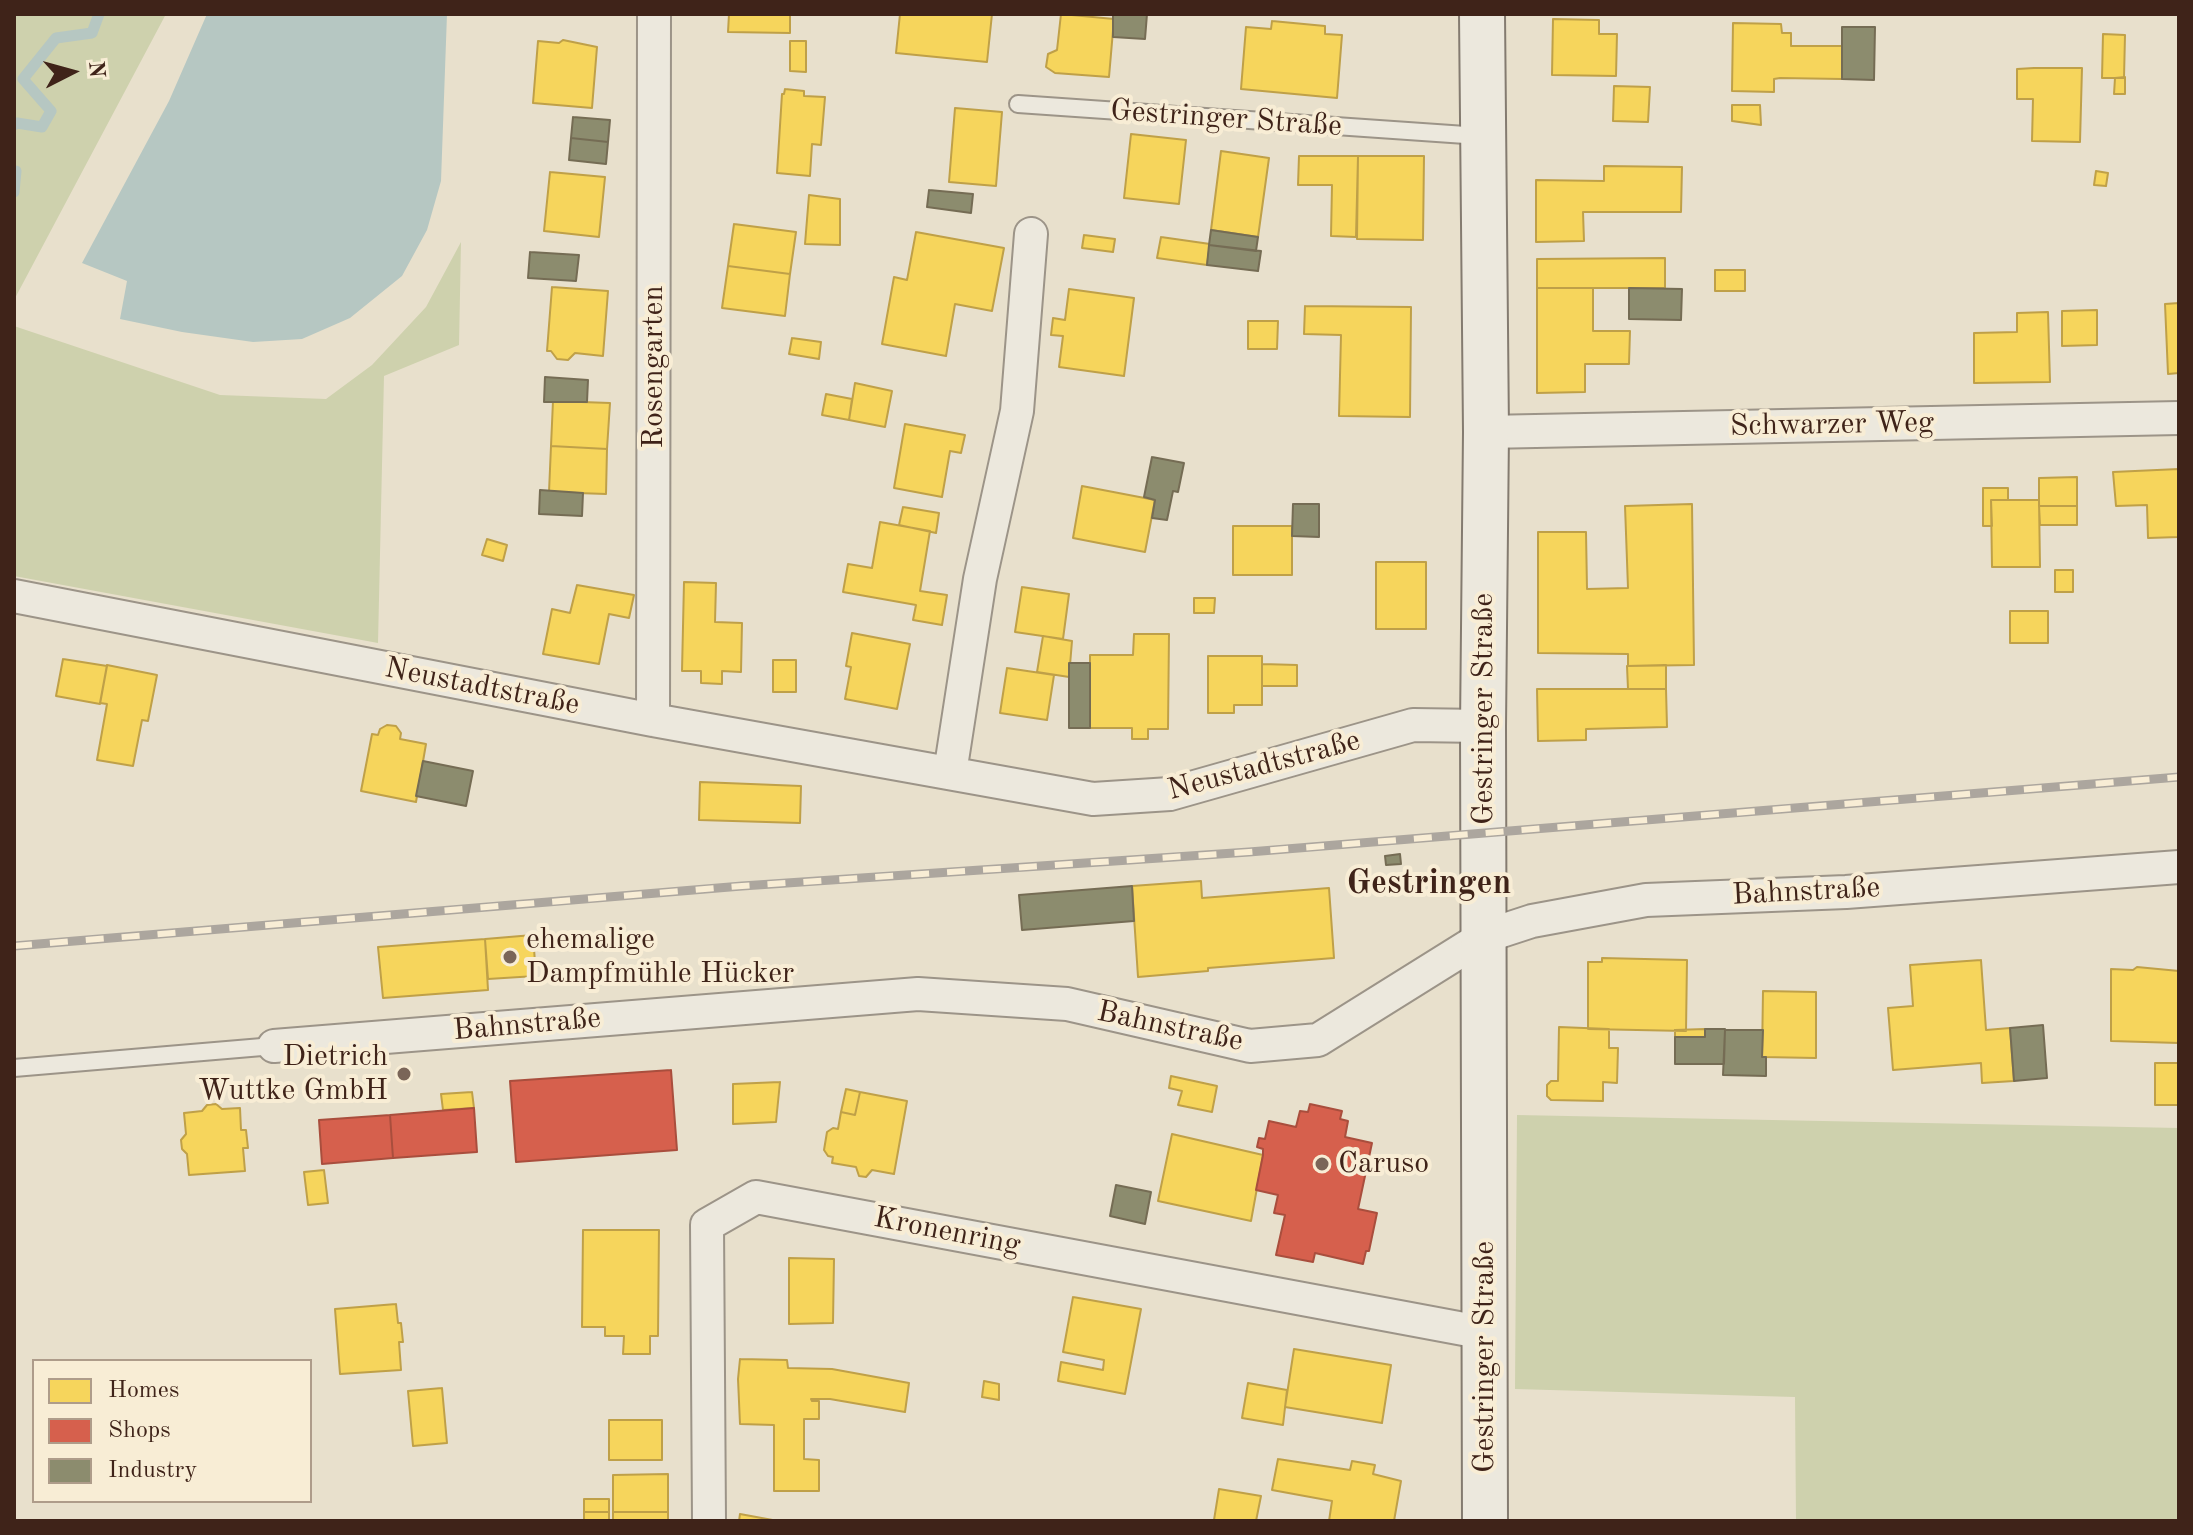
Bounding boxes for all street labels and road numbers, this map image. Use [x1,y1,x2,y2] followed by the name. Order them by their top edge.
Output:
[1109,93,1343,145] street label: Gestringer Straße
[636,285,672,449] street label: Rosengarten
[1730,405,1934,445] street label: Schwarzer Weg
[1466,593,1502,825] street label: Gestringer Straße
[382,650,582,724] street label: Neustadtstraße
[1164,723,1364,809] street label: Neustadtstraße
[1731,870,1881,914] street label: Bahnstraße
[1094,994,1246,1060] street label: Bahnstraße
[452,1001,602,1049] street label: Bahnstraße
[871,1200,1023,1264] street label: Kronenring
[1467,1241,1503,1473] street label: Gestringer Straße

